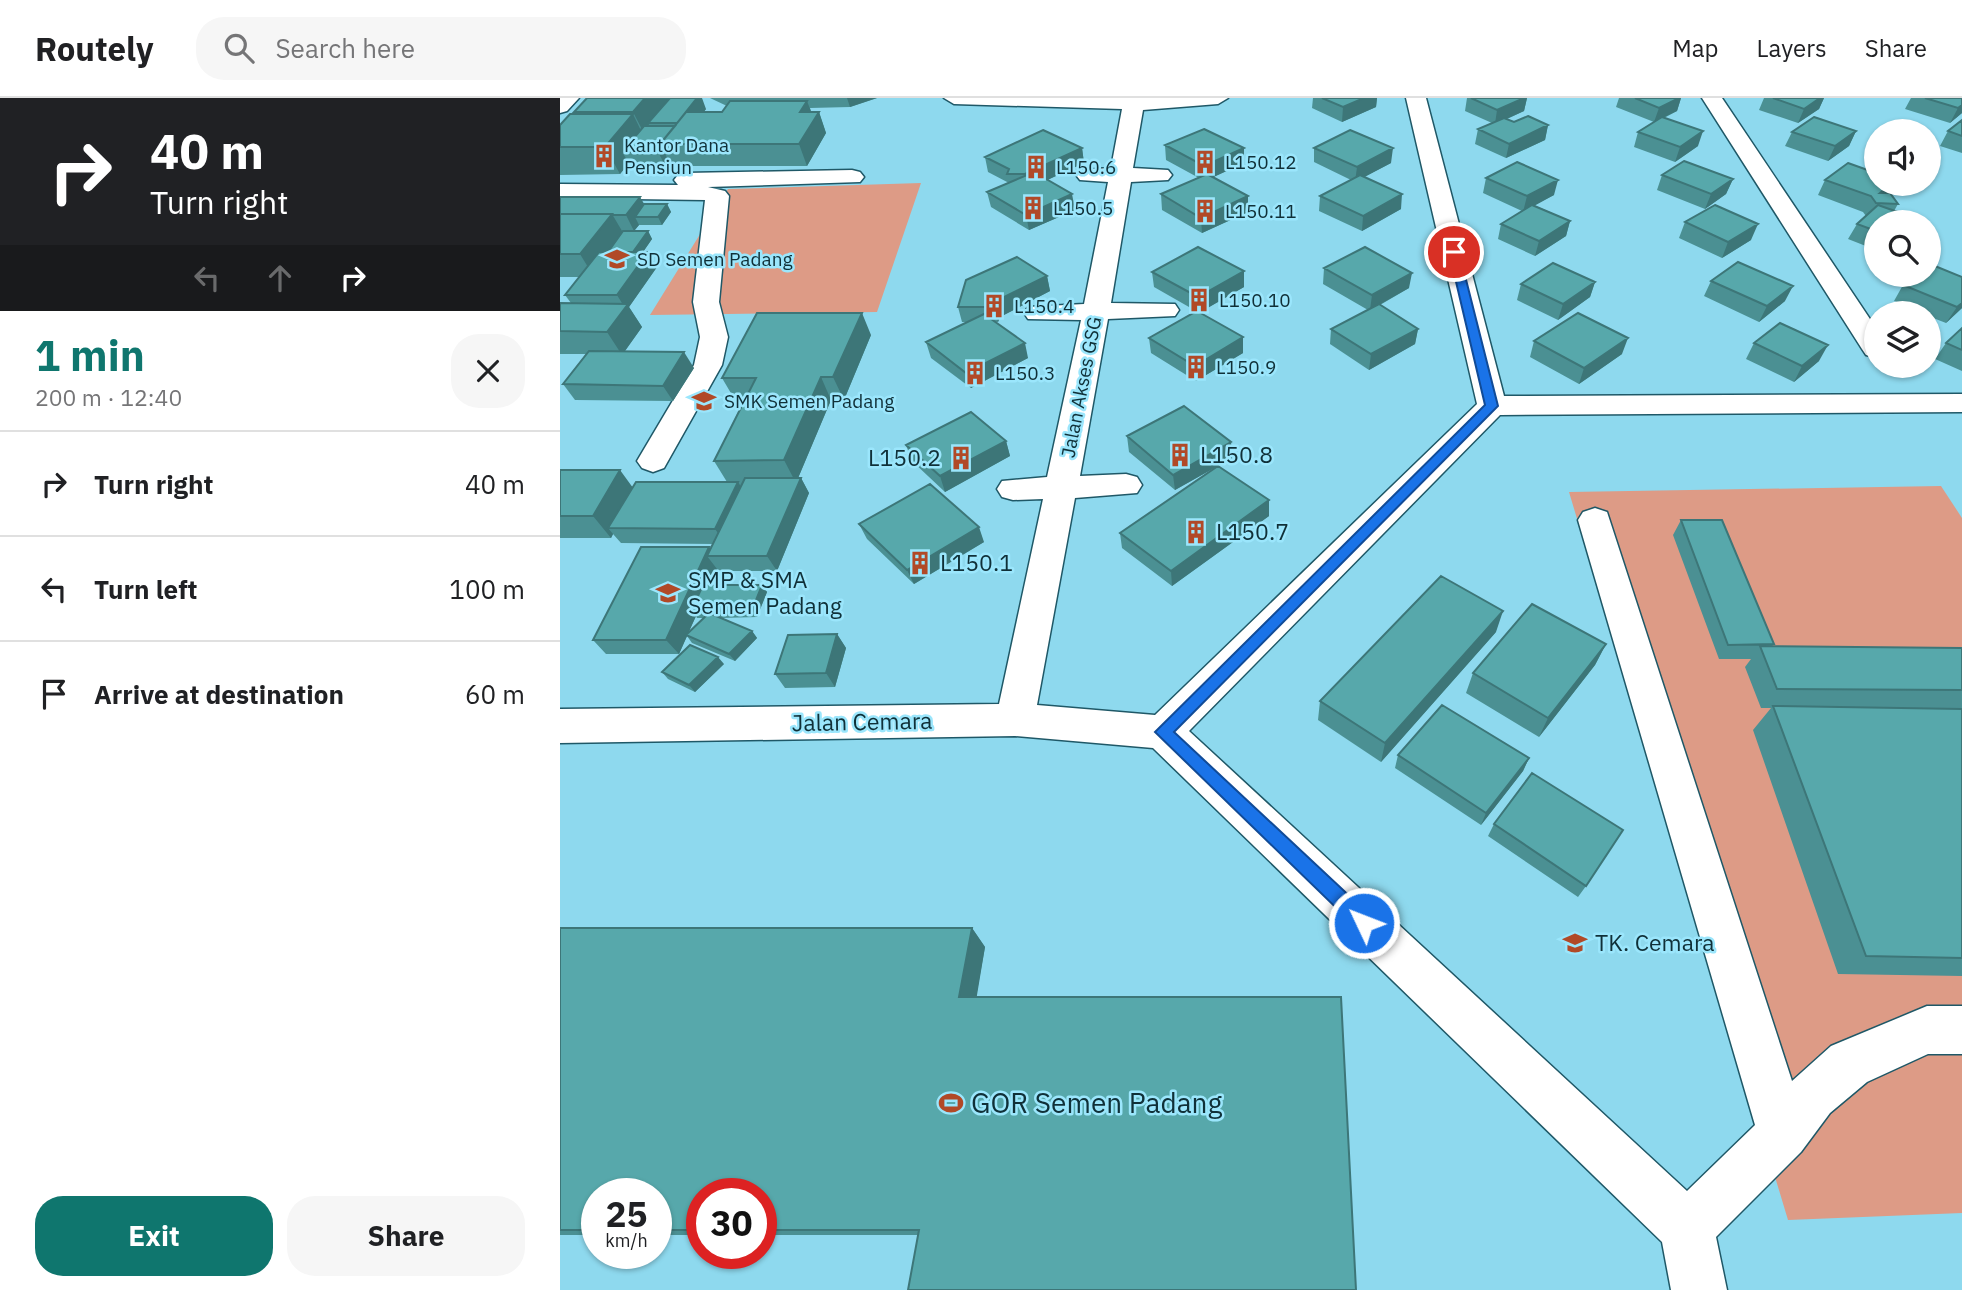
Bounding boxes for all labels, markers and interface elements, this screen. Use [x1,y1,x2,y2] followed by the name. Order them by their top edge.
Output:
[196,17,686,80] search box
[35,27,154,70] text: Routely
[220,29,258,67] icon: search
[276,31,415,65] text: Search here
[1672,32,1719,64] text: Map
[1757,32,1827,64] text: Layers
[1865,32,1927,64] text: Share
[150,119,264,182] text: 40 m
[1864,119,1941,378] map controls
[1864,119,1941,196] button: sound
[35,126,126,217] icon: right
[624,133,729,179] place label: Kantor Dana Pensiun
[590,142,618,170] building icon: Kantor Dana Pensiun
[1191,148,1219,176] building icon: L150.12
[1225,150,1297,174] place label: L150.12
[1022,153,1050,181] building icon: L150.6
[1056,155,1116,179] place label: L150.6
[150,181,288,223] text: Turn right
[1019,194,1047,222] building icon: L150.5
[1053,196,1113,220] place label: L150.5
[1191,197,1219,225] building icon: L150.11
[1225,199,1297,223] place label: L150.11
[1864,210,1941,287] button: search
[1424,222,1484,282] pin
[1435,233,1473,271] icon: arrive
[603,245,631,273] school or university icon: SD Semen Padang
[637,247,793,271] place label: SD Semen Padang
[188,259,226,297] icon: left
[261,259,299,297] icon: ahead
[334,259,372,297] icon: right
[1185,286,1213,314] building icon: L150.10
[1219,288,1291,312] place label: L150.10
[980,292,1008,320] building icon: L150.4
[1014,294,1074,318] place label: L150.4
[1864,301,1941,378] button: layers
[1056,314,1106,460] street label: Jalan Akses GSG
[35,328,145,383] text: 1 min
[451,334,525,408] button: close
[1182,353,1210,381] building icon: L150.9
[1216,355,1276,379] place label: L150.9
[961,359,989,387] building icon: L150.3
[995,361,1055,385] place label: L150.3
[35,382,182,412] text: 200 m · 12:40
[690,387,718,415] school or university icon: SMK Semen Padang
[724,389,894,413] place label: SMK Semen Padang
[1200,439,1273,469] place label: L150.8
[1166,441,1194,469] building icon: L150.8
[868,442,941,472] place label: L150.2
[947,444,975,472] building icon: L150.2
[35,465,73,503] icon: right
[94,467,213,501] text: Turn right
[465,467,525,501] text: 40 m
[1216,516,1289,546] place label: L150.7
[1182,518,1210,546] building icon: L150.7
[940,547,1013,577] place label: L150.1
[906,549,934,577] building icon: L150.1
[688,564,842,620] place label: SMP & SMA Semen Padang
[35,570,73,608] icon: left
[94,572,197,606] text: Turn left
[449,572,525,606] text: 100 m
[654,579,682,607] school or university icon: SMP & SMA Semen Padang
[35,675,73,713] icon: arrive
[94,677,344,711] text: Arrive at destination
[465,677,525,711] text: 60 m
[791,705,933,737] street label: Jalan Cemara
[1327,886,1401,960] position arrow
[1595,927,1715,957] place label: TK. Cemara
[1561,929,1589,957] school or university icon: TK. Cemara
[971,1084,1223,1121] place label: GOR Semen Padang
[937,1089,965,1117] sports icon: GOR Semen Padang
[686,1178,777,1269] speed limit sign: 30
[605,1191,648,1237] text: 25
[35,1196,273,1276] button: Exit
[287,1196,525,1276] button: Share
[605,1229,648,1252] text: km/h

